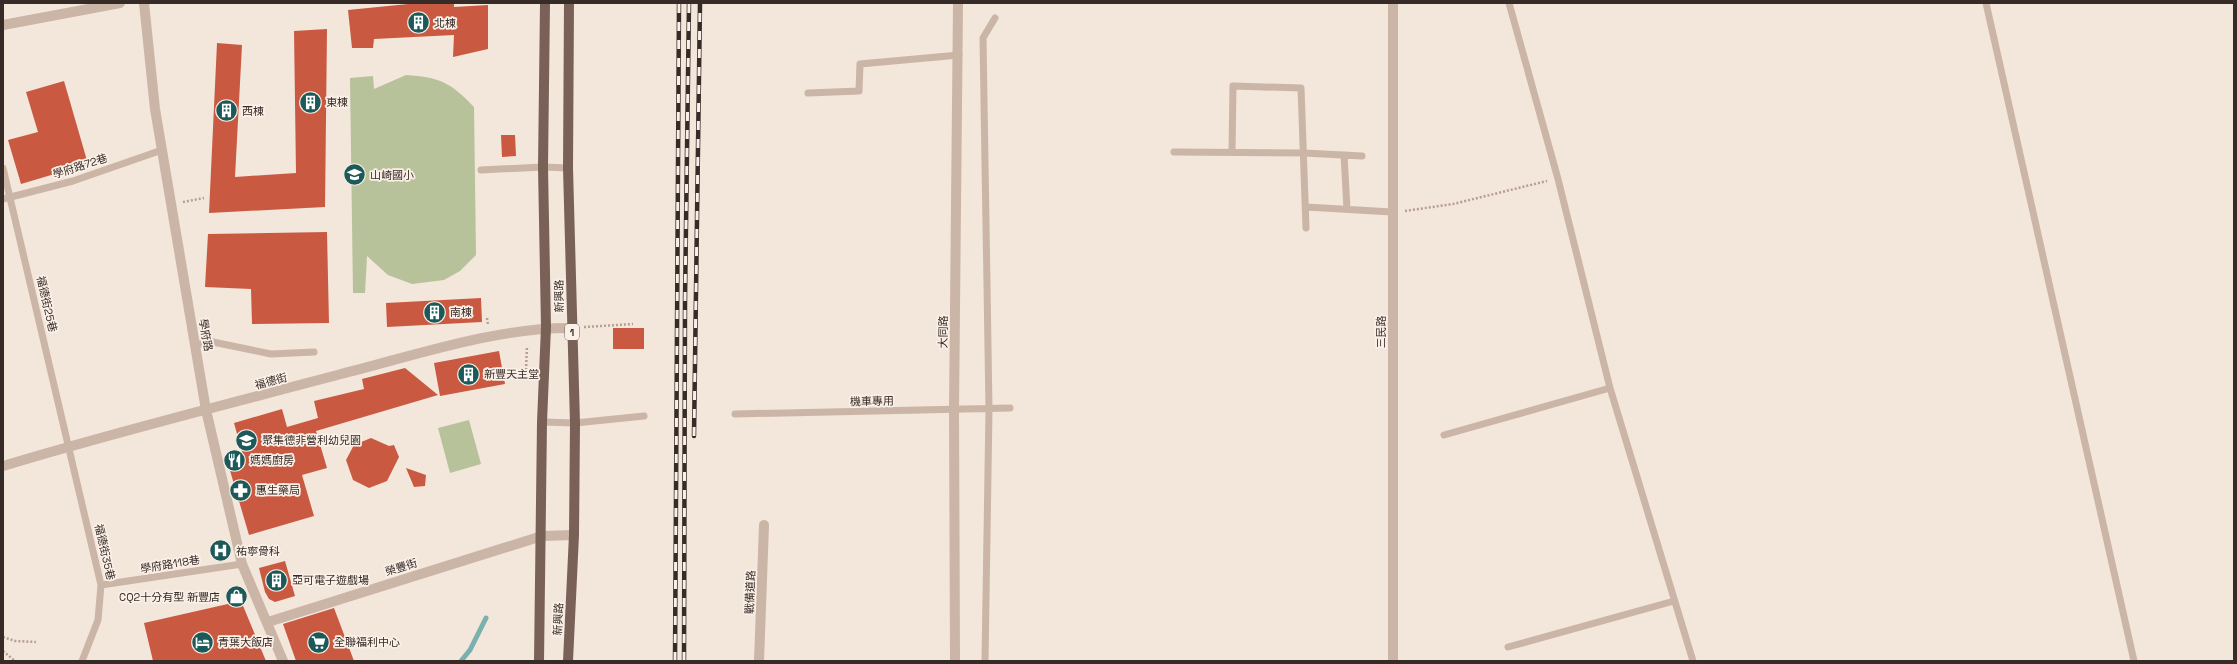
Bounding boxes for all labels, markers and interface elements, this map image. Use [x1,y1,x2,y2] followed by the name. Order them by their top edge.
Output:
[406,10,432,36] building icon: 北棟
[434,16,456,30] place label: 北棟
[297,89,323,115] building icon: 東棟
[326,95,348,109] place label: 東棟
[213,98,239,124] building icon: 西棟
[242,104,264,118] place label: 西棟
[51,151,109,181] street label: 學府路72巷
[342,162,368,188] school or university icon: 山崎國小
[370,168,414,182] place label: 山崎國小
[34,275,60,333] street label: 福德街25巷
[552,279,566,313] street label: 新興路
[421,299,447,325] building icon: 南棟
[450,305,472,319] place label: 南棟
[936,315,950,349] street label: 大同路
[1374,316,1388,349] street label: 三民路
[196,318,216,352] street label: 學府路
[565,324,579,340] road number: 1
[456,361,482,387] building icon: 新豐天主堂
[484,367,539,381] place label: 新豐天主堂
[253,370,289,392] street label: 福德街
[850,394,894,408] street label: 機車專用
[234,427,260,453] school or university icon: 聚集德非營利幼兒園
[262,433,361,447] place label: 聚集德非營利幼兒園
[221,447,247,473] restaurant icon: 媽媽廚房
[250,453,294,467] place label: 媽媽廚房
[228,477,254,503] pharmacy icon: 惠生藥局
[256,483,300,497] place label: 惠生藥局
[92,523,118,581] street label: 福德街35巷
[207,538,233,564] hospital icon: 祐寧骨科
[236,544,280,558] place label: 祐寧骨科
[139,552,201,576] street label: 學府路118巷
[383,555,419,579] street label: 榮豐街
[263,567,289,593] building icon: 亞可電子遊戲場
[742,570,758,614] street label: 戰備道路
[292,573,369,587] place label: 亞可電子遊戲場
[223,584,249,610] shop icon: CQ2十分有型 新豐店
[119,590,220,604] place label: CQ2十分有型 新豐店
[550,602,566,636] street label: 新興路
[190,629,216,655] hotel icon: 青葉大飯店
[305,629,331,655] supermarket icon: 全聯福利中心
[218,635,273,649] place label: 青葉大飯店
[334,635,400,649] place label: 全聯福利中心

